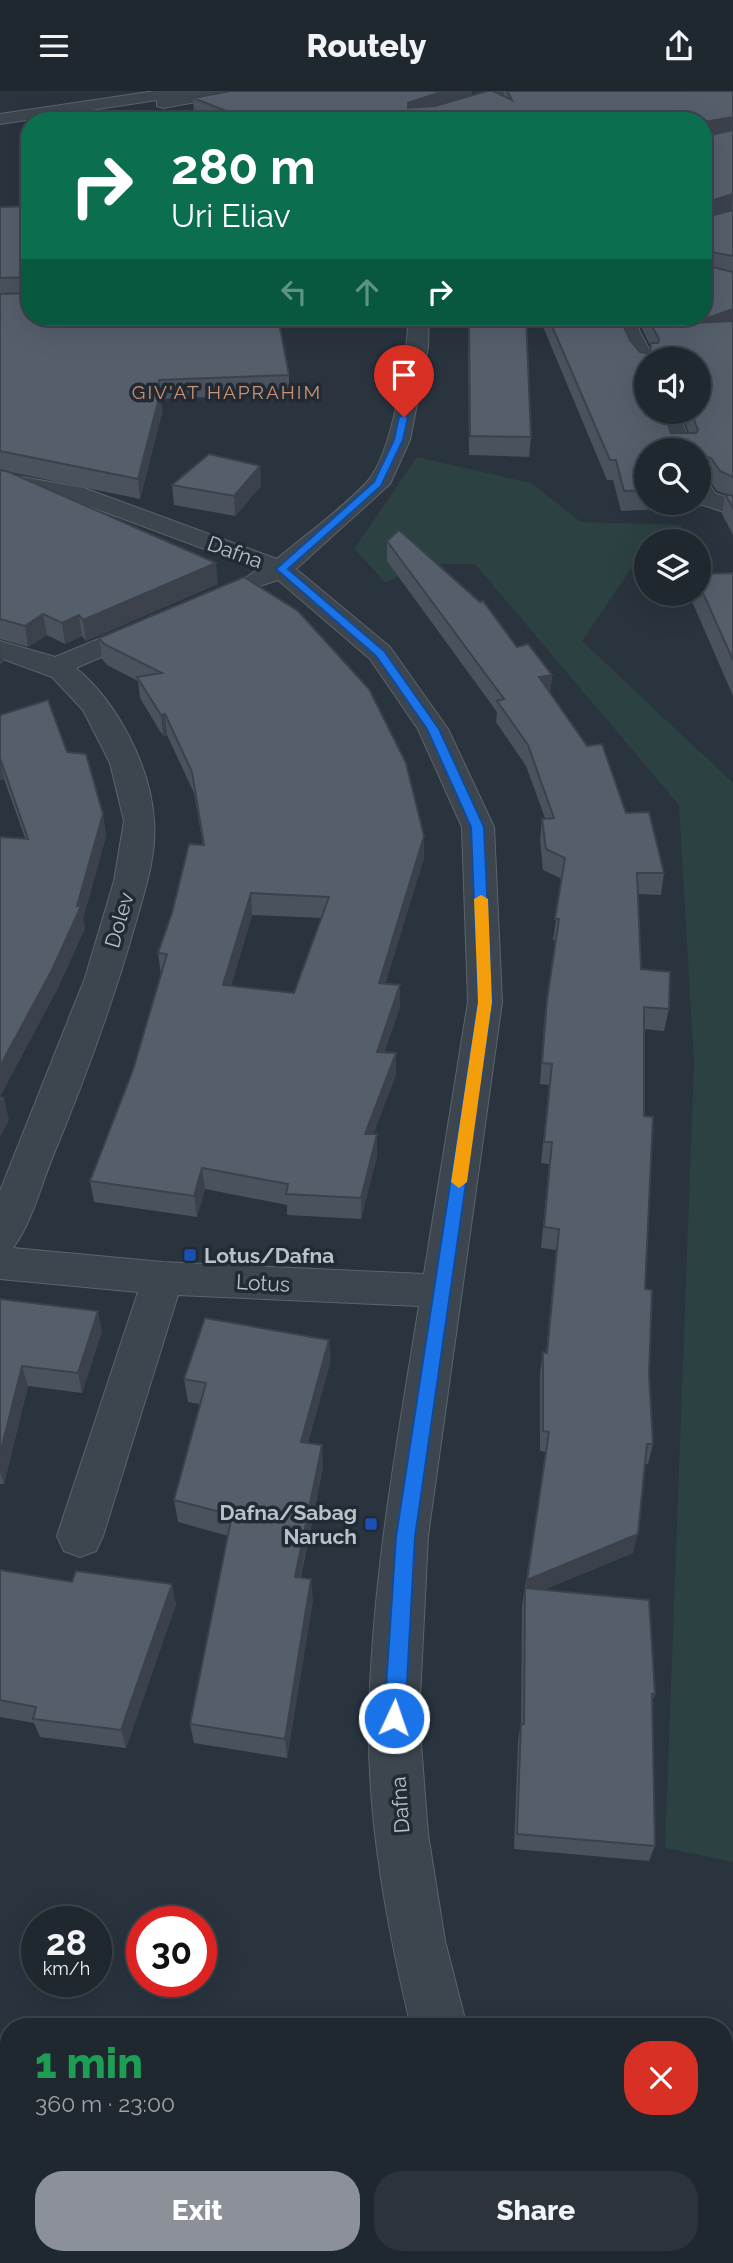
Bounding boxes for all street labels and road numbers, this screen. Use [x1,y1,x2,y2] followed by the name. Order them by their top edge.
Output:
[204,531,266,573] street label: Dafna
[99,889,139,951] street label: Dolev
[235,1269,291,1297] street label: Lotus
[386,1776,414,1834] street label: Dafna

